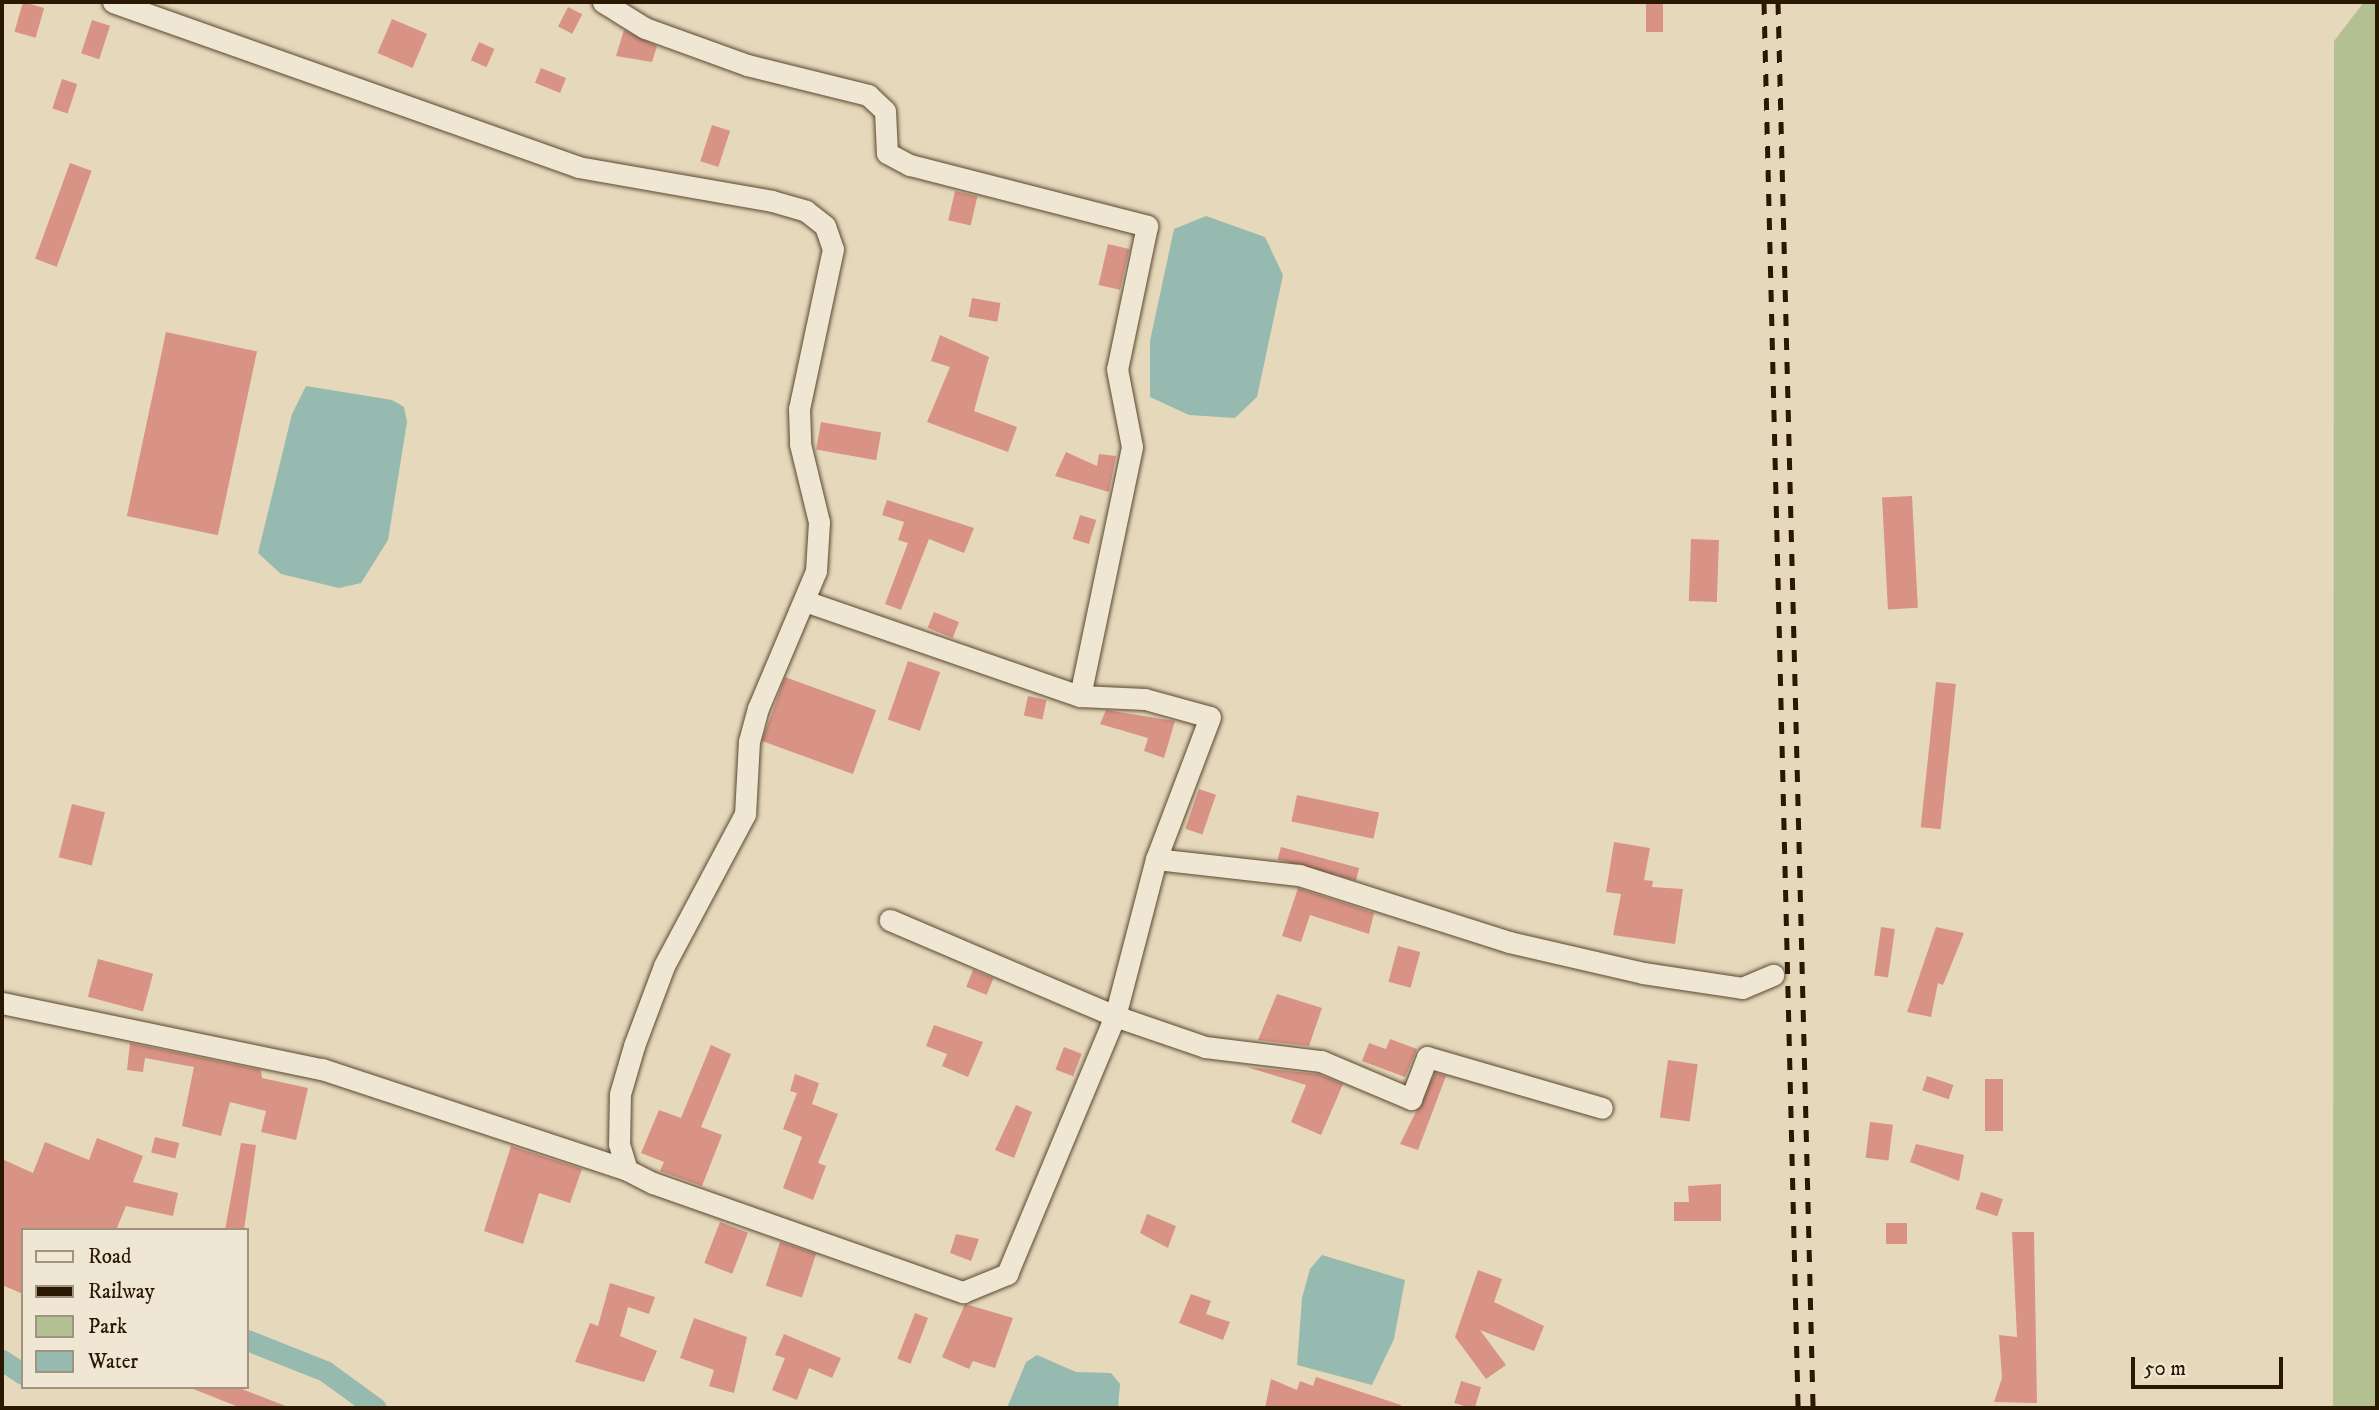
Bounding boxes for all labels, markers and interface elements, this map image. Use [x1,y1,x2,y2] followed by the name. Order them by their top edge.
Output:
[21,1228,248,1389] legend
[88,1244,132,1270] text: Road
[88,1279,155,1305] text: Railway
[88,1314,127,1340] text: Park
[2134,1344,2286,1388] scale bar
[88,1349,138,1375] text: Water
[2144,1356,2186,1382] text: 50 m

